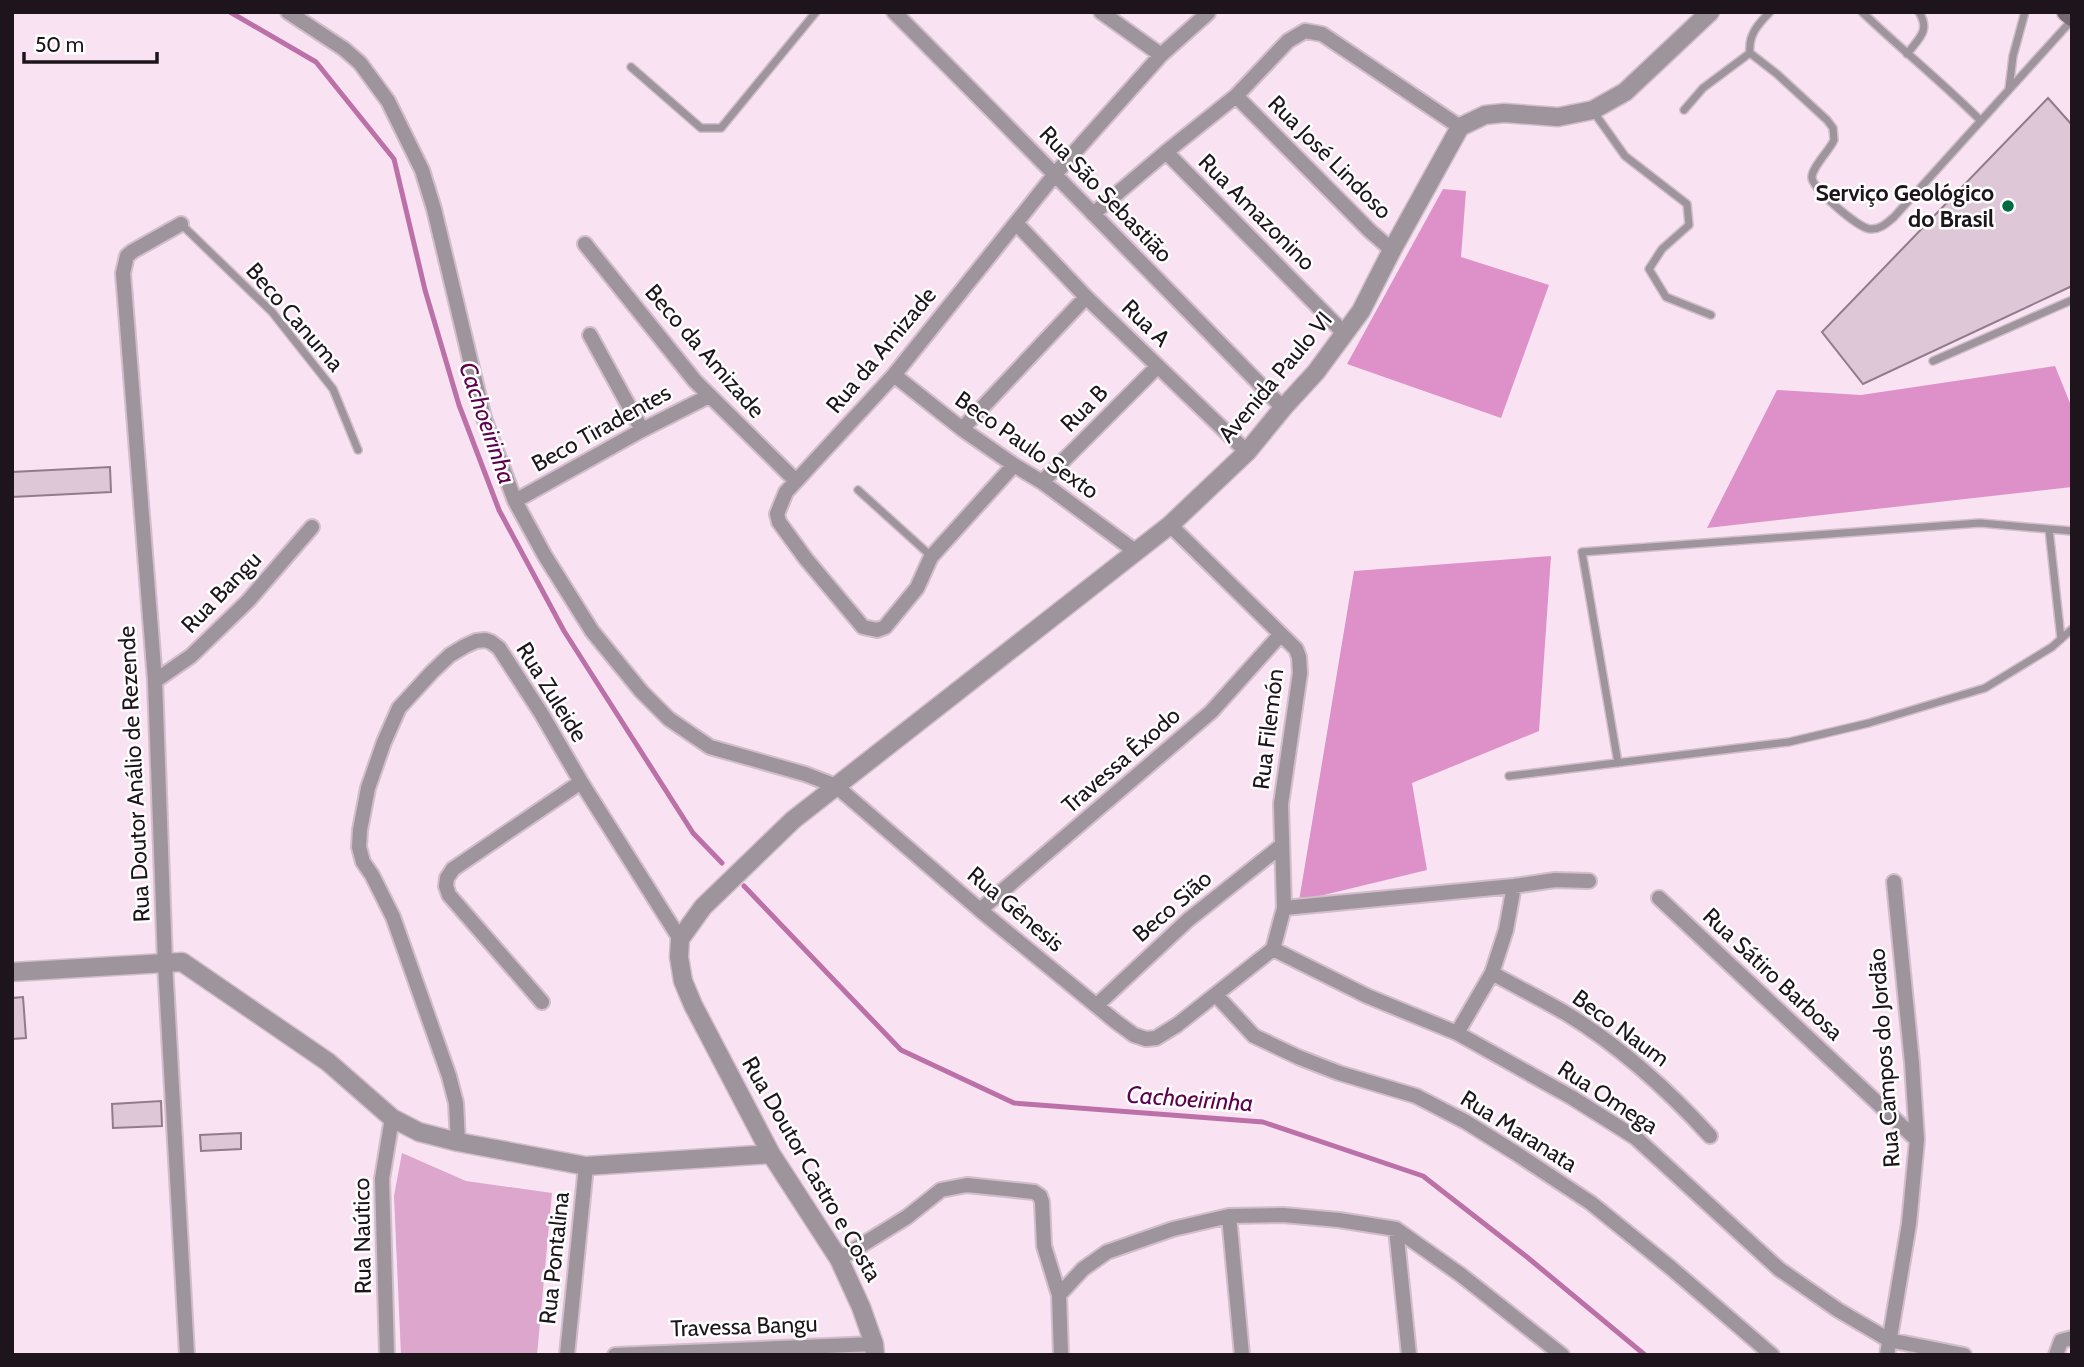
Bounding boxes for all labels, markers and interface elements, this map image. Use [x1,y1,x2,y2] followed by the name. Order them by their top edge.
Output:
[24,21,158,65] scale bar
[35,32,84,57] text: 50 m
[1262,89,1398,225] street label: Rua José Lindoso
[1034,120,1178,268] street label: Rua São Sebastião
[1193,148,1321,276] street label: Rua Amazonino
[1815,179,1994,233] place label: Serviço Geológico do Brasil
[2000,198,2016,214] marker: Serviço Geológico do Brasil
[240,257,350,377] street label: Beco Canuma
[639,278,771,424] street label: Beco da Amizade
[820,281,942,419] street label: Rua da Amizade
[1116,293,1176,353] street label: Rua A
[1212,306,1338,448] street label: Avenida Paulo VI
[453,358,522,488] water label: Cachoeirinha
[526,378,676,478] street label: Beco Tiradentes
[1054,378,1114,438] street label: Rua B
[950,385,1104,505] street label: Beco Paulo Sexto
[175,545,267,639] street label: Rua Bangu
[112,625,156,923] street label: Rua Doutor Análio de Rezende
[510,637,594,747] street label: Rua Zuleide
[1247,667,1289,791] street label: Rua Filemón
[1056,701,1186,819] street label: Travessa Êxodo
[962,861,1070,957] street label: Rua Gênesis
[1127,864,1217,948] street label: Beco Sião
[1697,902,1849,1046] street label: Rua Sátiro Barbosa
[1862,947,1906,1169] street label: Rua Campos do Jordão
[1567,984,1675,1072] street label: Beco Naum
[736,1052,888,1286] street label: Rua Doutor Castro e Costa
[1553,1054,1663,1140] street label: Rua Omega
[1126,1080,1254,1117] water label: Cachoeirinha
[1456,1084,1582,1178] street label: Rua Maranata
[347,1178,377,1294] street label: Rua Naútico
[533,1190,575,1326] street label: Rua Pontalina
[670,1309,818,1343] street label: Travessa Bangu

